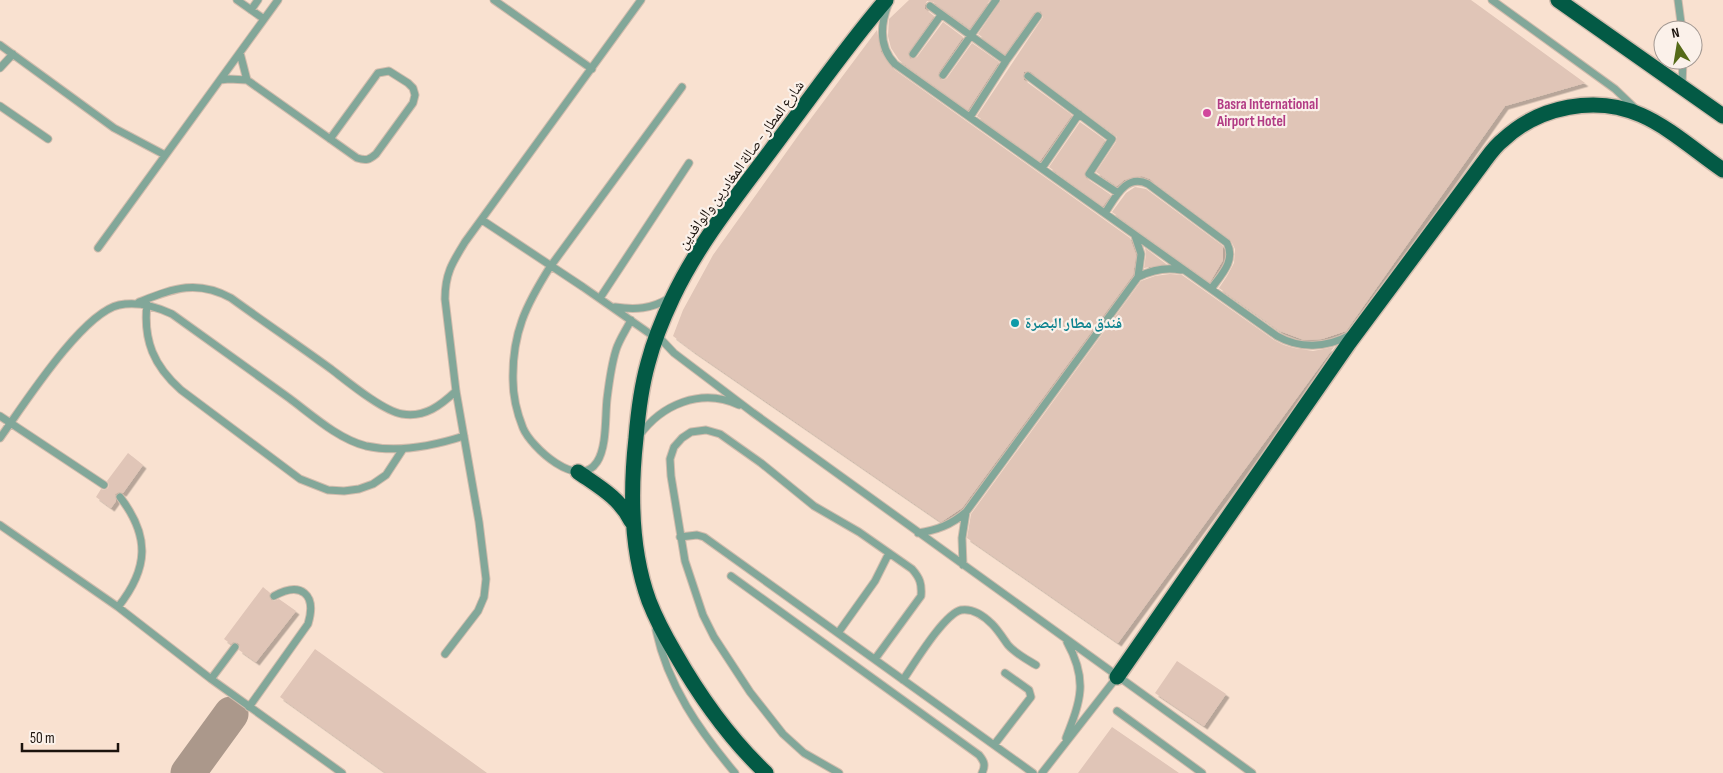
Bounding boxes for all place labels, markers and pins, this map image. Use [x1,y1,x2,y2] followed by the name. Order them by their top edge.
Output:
[1216,95,1318,131] place label: Basra International Airport Hotel
[1201,107,1213,119] marker: Basra International Airport Hotel
[1025,314,1122,333] place label: فندق مطار البصرة
[1009,317,1021,329] marker: فندق مطار البصرة

